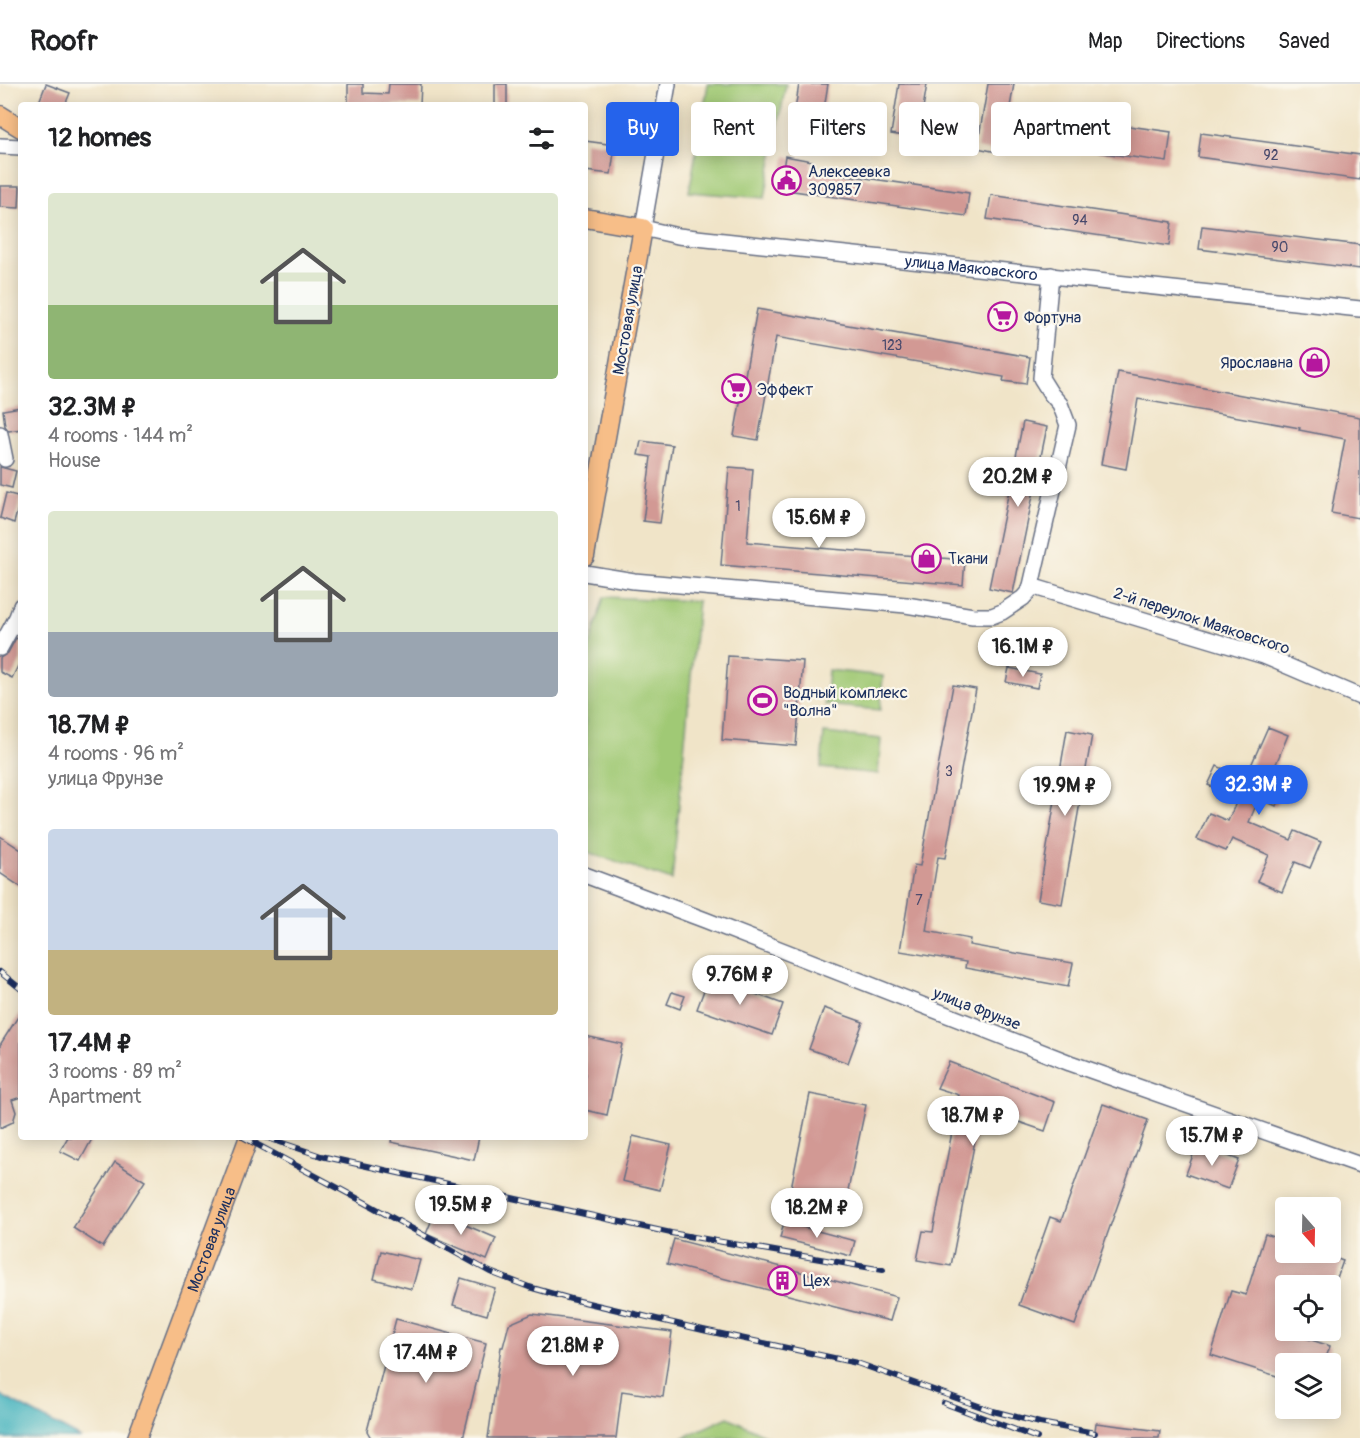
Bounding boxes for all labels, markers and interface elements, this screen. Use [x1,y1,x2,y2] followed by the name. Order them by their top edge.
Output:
[30,24,98,59] text: Roofr
[1088,28,1123,55] text: Map
[1156,28,1245,55] text: Directions
[1278,28,1330,55] text: Saved
[606,102,679,156] chip: Buy
[691,102,776,156] chip: Rent
[788,102,887,156] chip: Filters
[899,102,979,156] chip: New
[991,102,1131,156] chip: Apartment
[48,122,151,154] text: 12 homes
[525,122,558,155] icon: filters
[1263,147,1279,164] house number: 92
[808,162,890,200] place label: Алексеевка 309857
[771,164,803,196] public building icon: Алексеевка 309857
[1072,212,1088,229] house number: 94
[249,232,357,340] icon: home
[1272,239,1288,256] house number: 90
[903,251,1039,285] street label: улица Маяковского
[609,264,647,376] street label: Мостовая улица
[987,301,1019,333] supermarket icon: Фортуна
[1024,308,1081,328] place label: Фортуна
[882,337,903,354] house number: 123
[1298,346,1330,378] shop icon: Ярославна
[1220,353,1293,373] place label: Ярославна
[720,373,752,405] supermarket icon: Эффект
[757,380,813,400] place label: Эффект
[48,391,137,423] text: 32.3M ₽
[48,423,193,448] text: 4 rooms · 144 m²
[48,448,100,473] text: House
[963,457,1073,508] pin: 20.2M ₽
[982,464,1054,489] text: 20.2M ₽
[735,498,741,515] house number: 1
[764,498,874,549] pin: 15.6M ₽
[786,505,852,530] text: 15.6M ₽
[911,542,943,574] shop icon: Ткани
[948,549,988,569] place label: Ткани
[249,550,357,658] icon: home
[1111,583,1293,659] street label: 2-й переулок Маяковского
[968,627,1078,678] pin: 16.1M ₽
[992,634,1054,659] text: 16.1M ₽
[783,683,908,721] place label: Водный комплекс "Волна"
[746,685,778,717] sports icon: Водный комплекс "Волна"
[48,709,131,741] text: 18.7M ₽
[48,741,184,766] text: 4 rooms · 96 m²
[945,763,953,780] house number: 3
[1204,765,1314,816] pin: 32.3M ₽
[48,766,163,791] text: улица Фрунзе
[1010,766,1120,817] pin: 19.9M ₽
[1225,772,1293,797] text: 32.3M ₽
[1033,773,1097,798] text: 19.9M ₽
[249,868,357,976] icon: home
[915,892,923,909] house number: 7
[685,955,795,1006] pin: 9.76M ₽
[706,962,774,987] text: 9.76M ₽
[929,983,1023,1035] street label: улица Фрунзе
[48,1027,133,1059] text: 17.4M ₽
[48,1059,182,1084] text: 3 rooms · 89 m²
[48,1084,141,1109] text: Apartment
[918,1096,1028,1147] pin: 18.7M ₽
[941,1103,1005,1128] text: 18.7M ₽
[1157,1116,1267,1167] pin: 15.7M ₽
[1180,1123,1244,1148] text: 15.7M ₽
[183,1184,241,1295] street label: Мостовая улица
[406,1185,516,1236] pin: 19.5M ₽
[762,1188,872,1239] pin: 18.2M ₽
[429,1192,493,1217] text: 19.5M ₽
[785,1195,849,1220] text: 18.2M ₽
[1275,1197,1341,1263] north arrow
[1275,1197,1341,1419] map controls
[766,1264,798,1296] building icon: Цех
[803,1271,830,1291] place label: Цех
[1275,1275,1341,1341] button: locate
[518,1326,628,1377] pin: 21.8M ₽
[371,1333,481,1384] pin: 17.4M ₽
[541,1333,605,1358] text: 21.8M ₽
[393,1340,459,1365] text: 17.4M ₽
[1275,1353,1341,1419] button: layers

